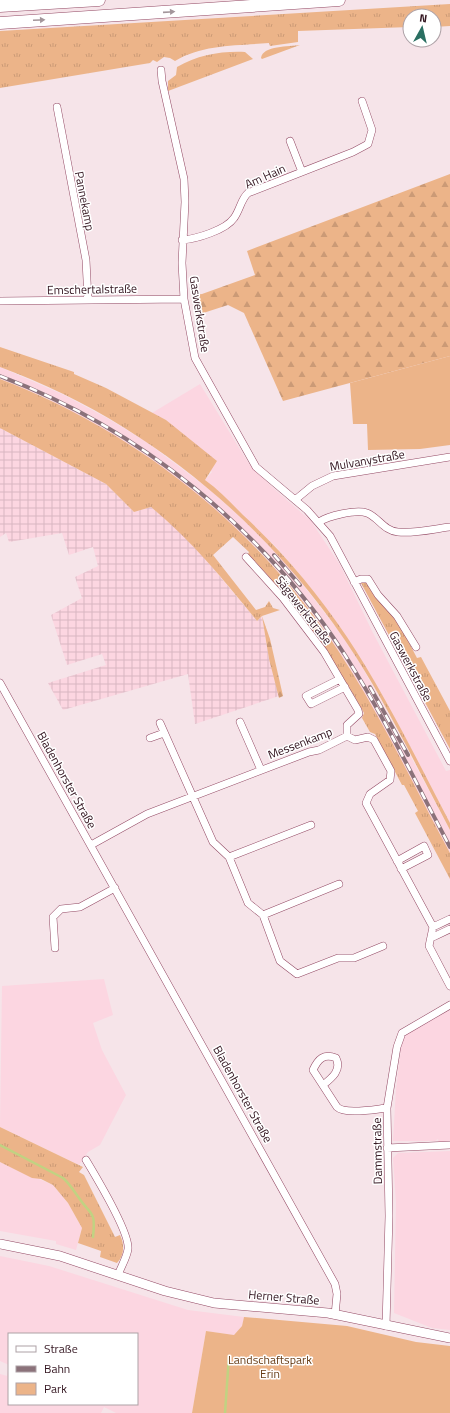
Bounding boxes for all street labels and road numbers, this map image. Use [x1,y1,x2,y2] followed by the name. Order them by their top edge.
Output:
[241,159,289,193] street label: Am Hain
[70,170,100,232] street label: Pannekamp
[185,275,215,353] street label: Gaswerkstraße
[47,279,137,299] street label: Emschertalstraße
[328,444,406,476] street label: Mulvanystraße
[271,572,337,648] street label: Sägewerkstraße
[385,628,437,704] street label: Gaswerkstraße
[265,722,335,764] street label: Messenkamp
[32,728,102,832] street label: Bladenhorster Straße
[208,1042,278,1146] street label: Bladenhorster Straße
[367,1117,387,1185] street label: Dammstraße
[248,1284,320,1310] street label: Herner Straße

